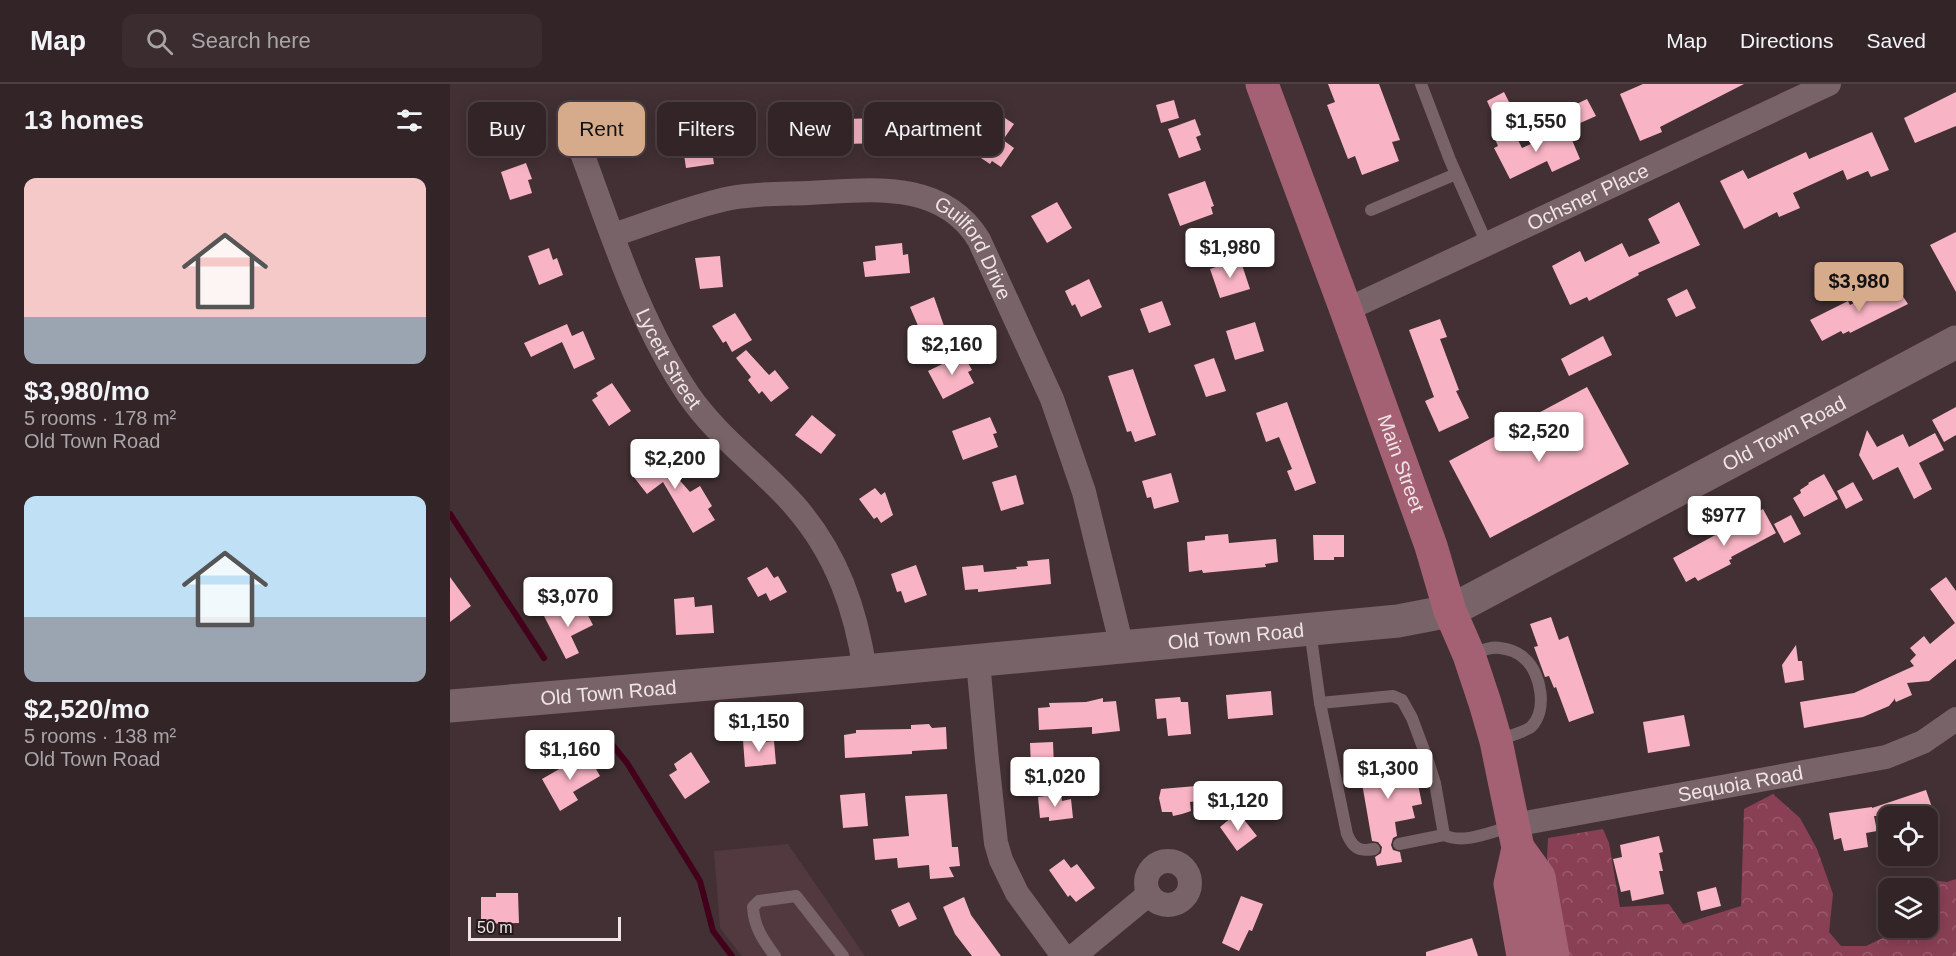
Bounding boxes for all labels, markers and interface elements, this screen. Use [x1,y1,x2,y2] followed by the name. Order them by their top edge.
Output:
[122,14,542,68] search box
[30,25,86,56] text: Map
[143,25,176,58] icon: search
[191,28,311,53] text: Search here
[1666,29,1707,52] text: Map
[1740,29,1833,52] text: Directions
[1866,29,1926,52] text: Saved
[468,102,546,156] chip: Buy
[558,102,645,156] chip: Rent
[657,102,756,156] chip: Filters
[768,102,852,156] chip: New
[864,102,1003,156] chip: Apartment
[1487,102,1585,153] pin: $1,550
[393,104,426,137] icon: filters
[24,105,144,135] text: 13 homes
[1505,110,1567,132] text: $1,550
[1524,159,1652,235] street label: Ochsner Place
[931,192,1016,303] street label: Guilford Drive
[171,217,279,325] icon: home
[1181,228,1279,279] pin: $1,980
[1199,236,1261,258] text: $1,980
[1810,262,1908,313] pin: $3,980
[1828,270,1890,292] text: $3,980
[632,305,706,413] street label: Lycett Street
[903,325,1001,376] pin: $2,160
[921,333,983,355] text: $2,160
[24,376,150,406] text: $3,980/mo
[1719,392,1849,475] street label: Old Town Road
[24,407,176,429] text: 5 rooms · 178 m²
[1374,411,1429,516] street label: Main Street
[1490,412,1588,463] pin: $2,520
[1508,420,1570,442] text: $2,520
[24,430,160,452] text: Old Town Road
[626,439,724,490] pin: $2,200
[644,447,706,469] text: $2,200
[1688,496,1760,547] pin: $977
[1702,504,1746,526] text: $977
[171,535,279,643] icon: home
[519,577,617,628] pin: $3,070
[537,585,599,607] text: $3,070
[1167,619,1305,654] street label: Old Town Road
[540,676,677,709] street label: Old Town Road
[24,694,150,724] text: $2,520/mo
[710,702,808,753] pin: $1,150
[728,710,790,732] text: $1,150
[24,725,176,747] text: 5 rooms · 138 m²
[521,730,619,781] pin: $1,160
[539,738,601,760] text: $1,160
[24,748,160,770] text: Old Town Road
[1339,749,1437,800] pin: $1,300
[1006,757,1104,808] pin: $1,020
[1357,757,1419,779] text: $1,300
[1676,761,1805,806] street label: Sequoia Road
[1024,765,1086,787] text: $1,020
[1189,781,1287,832] pin: $1,120
[1207,789,1269,811] text: $1,120
[1878,806,1938,938] map controls
[1878,806,1938,866] button: locate
[1878,878,1938,938] button: layers
[468,914,621,942] scale bar
[477,919,513,936] text: 50 m

